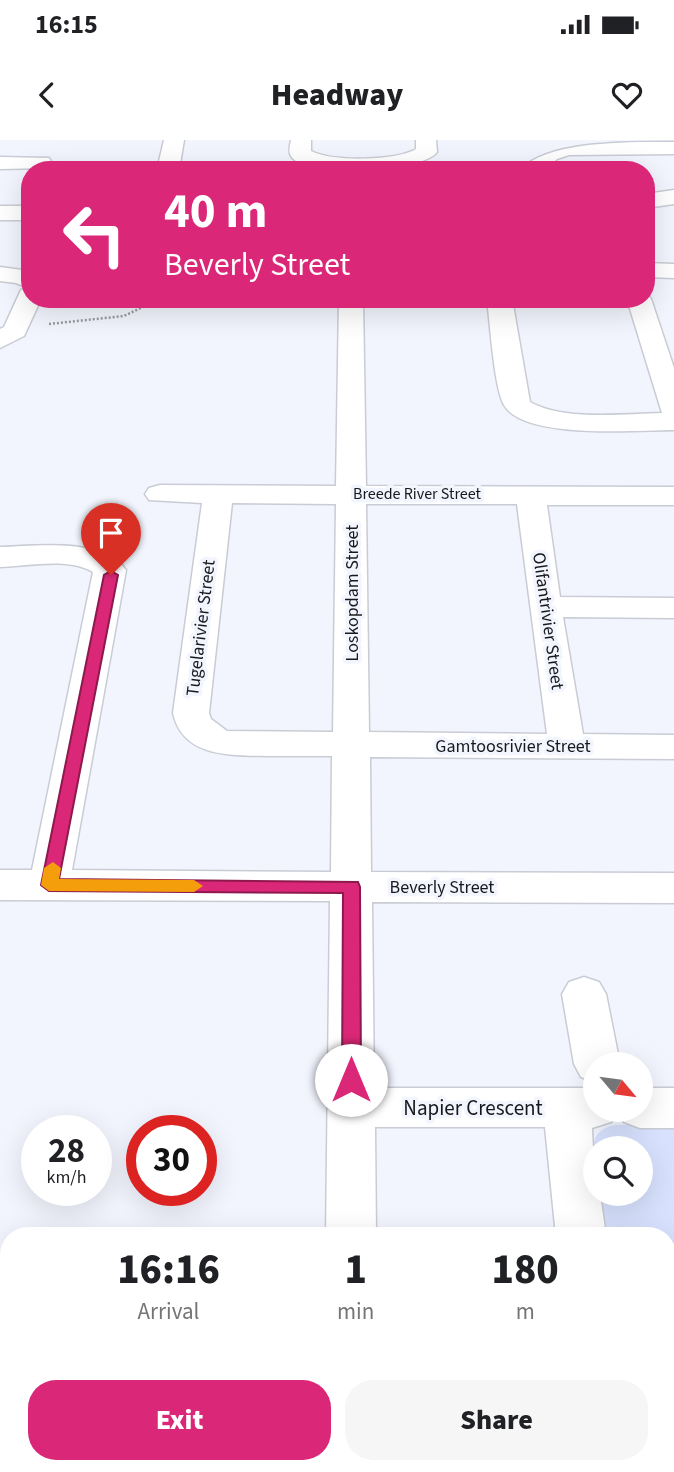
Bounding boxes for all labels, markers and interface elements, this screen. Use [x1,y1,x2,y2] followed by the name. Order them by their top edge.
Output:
[35,6,98,43] text: 16:15
[271,72,403,118] text: Headway
[28,76,66,114] icon: back
[608,76,646,114] icon: heart
[164,177,268,247] text: 40 m
[49,189,140,280] icon: left
[164,242,350,288] text: Beverly Street
[353,483,482,505] street label: Breede River Street
[81,503,141,575] pin
[92,514,130,552] icon: arrive
[340,525,365,661] street label: Loskopdam Street
[526,551,570,691] street label: Olifantrivier Street
[180,558,222,698] street label: Tugelarivier Street
[435,734,591,759] street label: Gamtoosrivier Street
[390,875,494,900] street label: Beverly Street
[314,1043,388,1117] position arrow
[583,1052,653,1122] north arrow
[583,1052,653,1206] map controls
[403,1093,543,1123] street label: Napier Crescent
[126,1115,217,1206] speed limit sign: 30
[48,1126,85,1176] text: 28
[583,1136,653,1206] button: search
[47,1165,86,1190] text: km/h
[117,1240,220,1300] text: 16:16
[344,1240,367,1300] text: 1
[492,1240,559,1300] text: 180
[138,1295,199,1328] text: Arrival
[337,1295,374,1328] text: min
[516,1295,535,1328] text: m
[28,1380,331,1460] button: Exit
[345,1380,648,1460] button: Share

